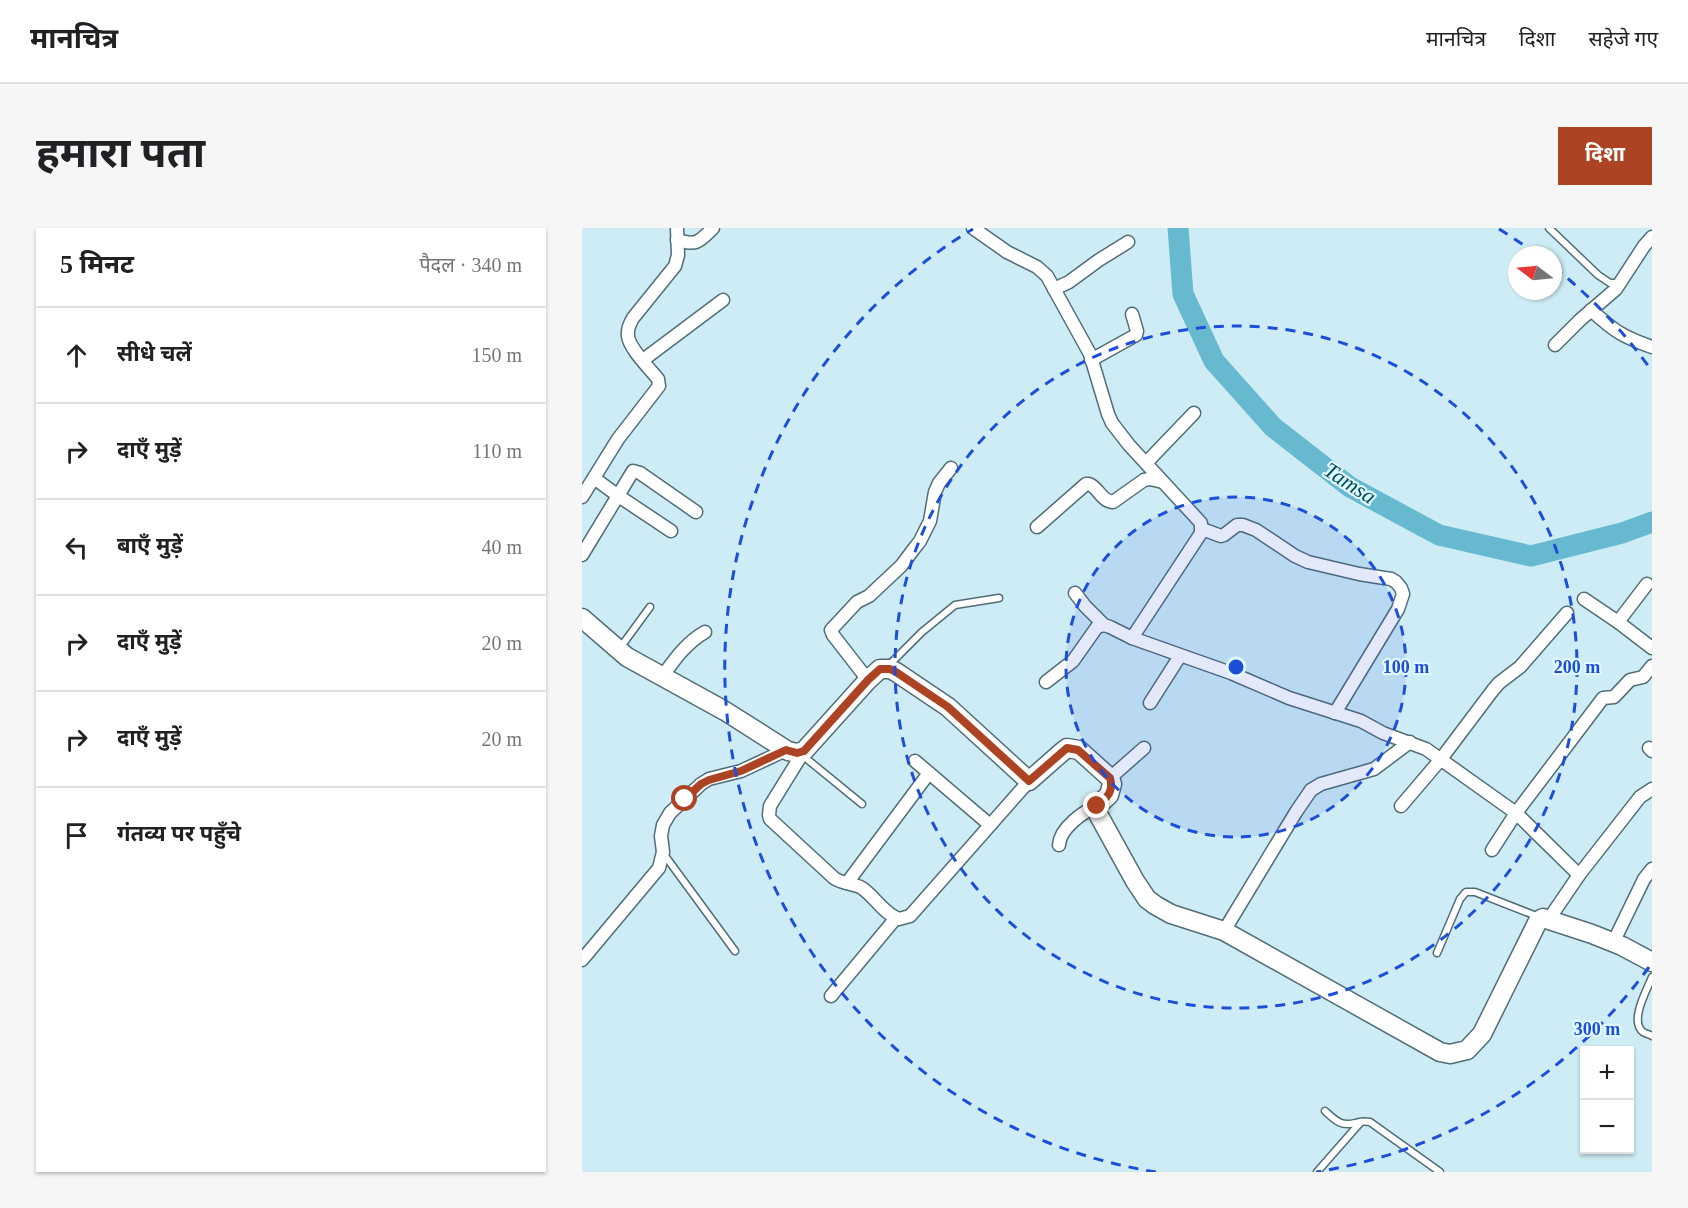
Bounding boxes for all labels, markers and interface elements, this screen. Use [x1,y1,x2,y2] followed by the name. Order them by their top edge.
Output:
[30,23,118,54] text: मानचित्र
[1426,27,1486,51] text: मानचित्र
[1519,27,1555,51] text: दिशा
[1588,27,1658,51] text: सहेजे गए
[1558,127,1652,185] button: दिशा
[36,130,205,176] text: हमारा पता
[1508,246,1562,300] north arrow
[60,250,134,279] text: 5 मिनट
[419,254,522,276] text: पैदल · 340 m
[60,339,93,372] icon: ahead
[117,341,192,366] text: सीधे चलें
[471,344,522,366] text: 150 m
[60,435,93,468] icon: right
[117,437,182,462] text: दाएँ मुड़ें
[472,440,522,462] text: 110 m
[1319,457,1381,509] water label: Tamsa
[60,531,93,564] icon: left
[117,533,183,558] text: बाएँ मुड़ें
[481,536,522,558] text: 40 m
[60,627,93,660] icon: right
[117,629,182,654] text: दाएँ मुड़ें
[481,632,522,654] text: 20 m
[1226,657,1246,677] centre of rings
[1383,657,1429,677] text: 100 m
[1554,657,1600,677] text: 200 m
[60,723,93,756] icon: right
[117,725,182,750] text: दाएँ मुड़ें
[481,728,522,750] text: 20 m
[671,785,697,811] route start
[1083,792,1109,818] route end
[60,819,93,852] icon: arrive
[117,821,241,846] text: गंतव्य पर पहुँचे
[1574,1019,1620,1039] text: 300 m
[1580,1046,1634,1154] map controls
[1580,1046,1634,1100] button: +
[1580,1100,1634,1154] button: −

